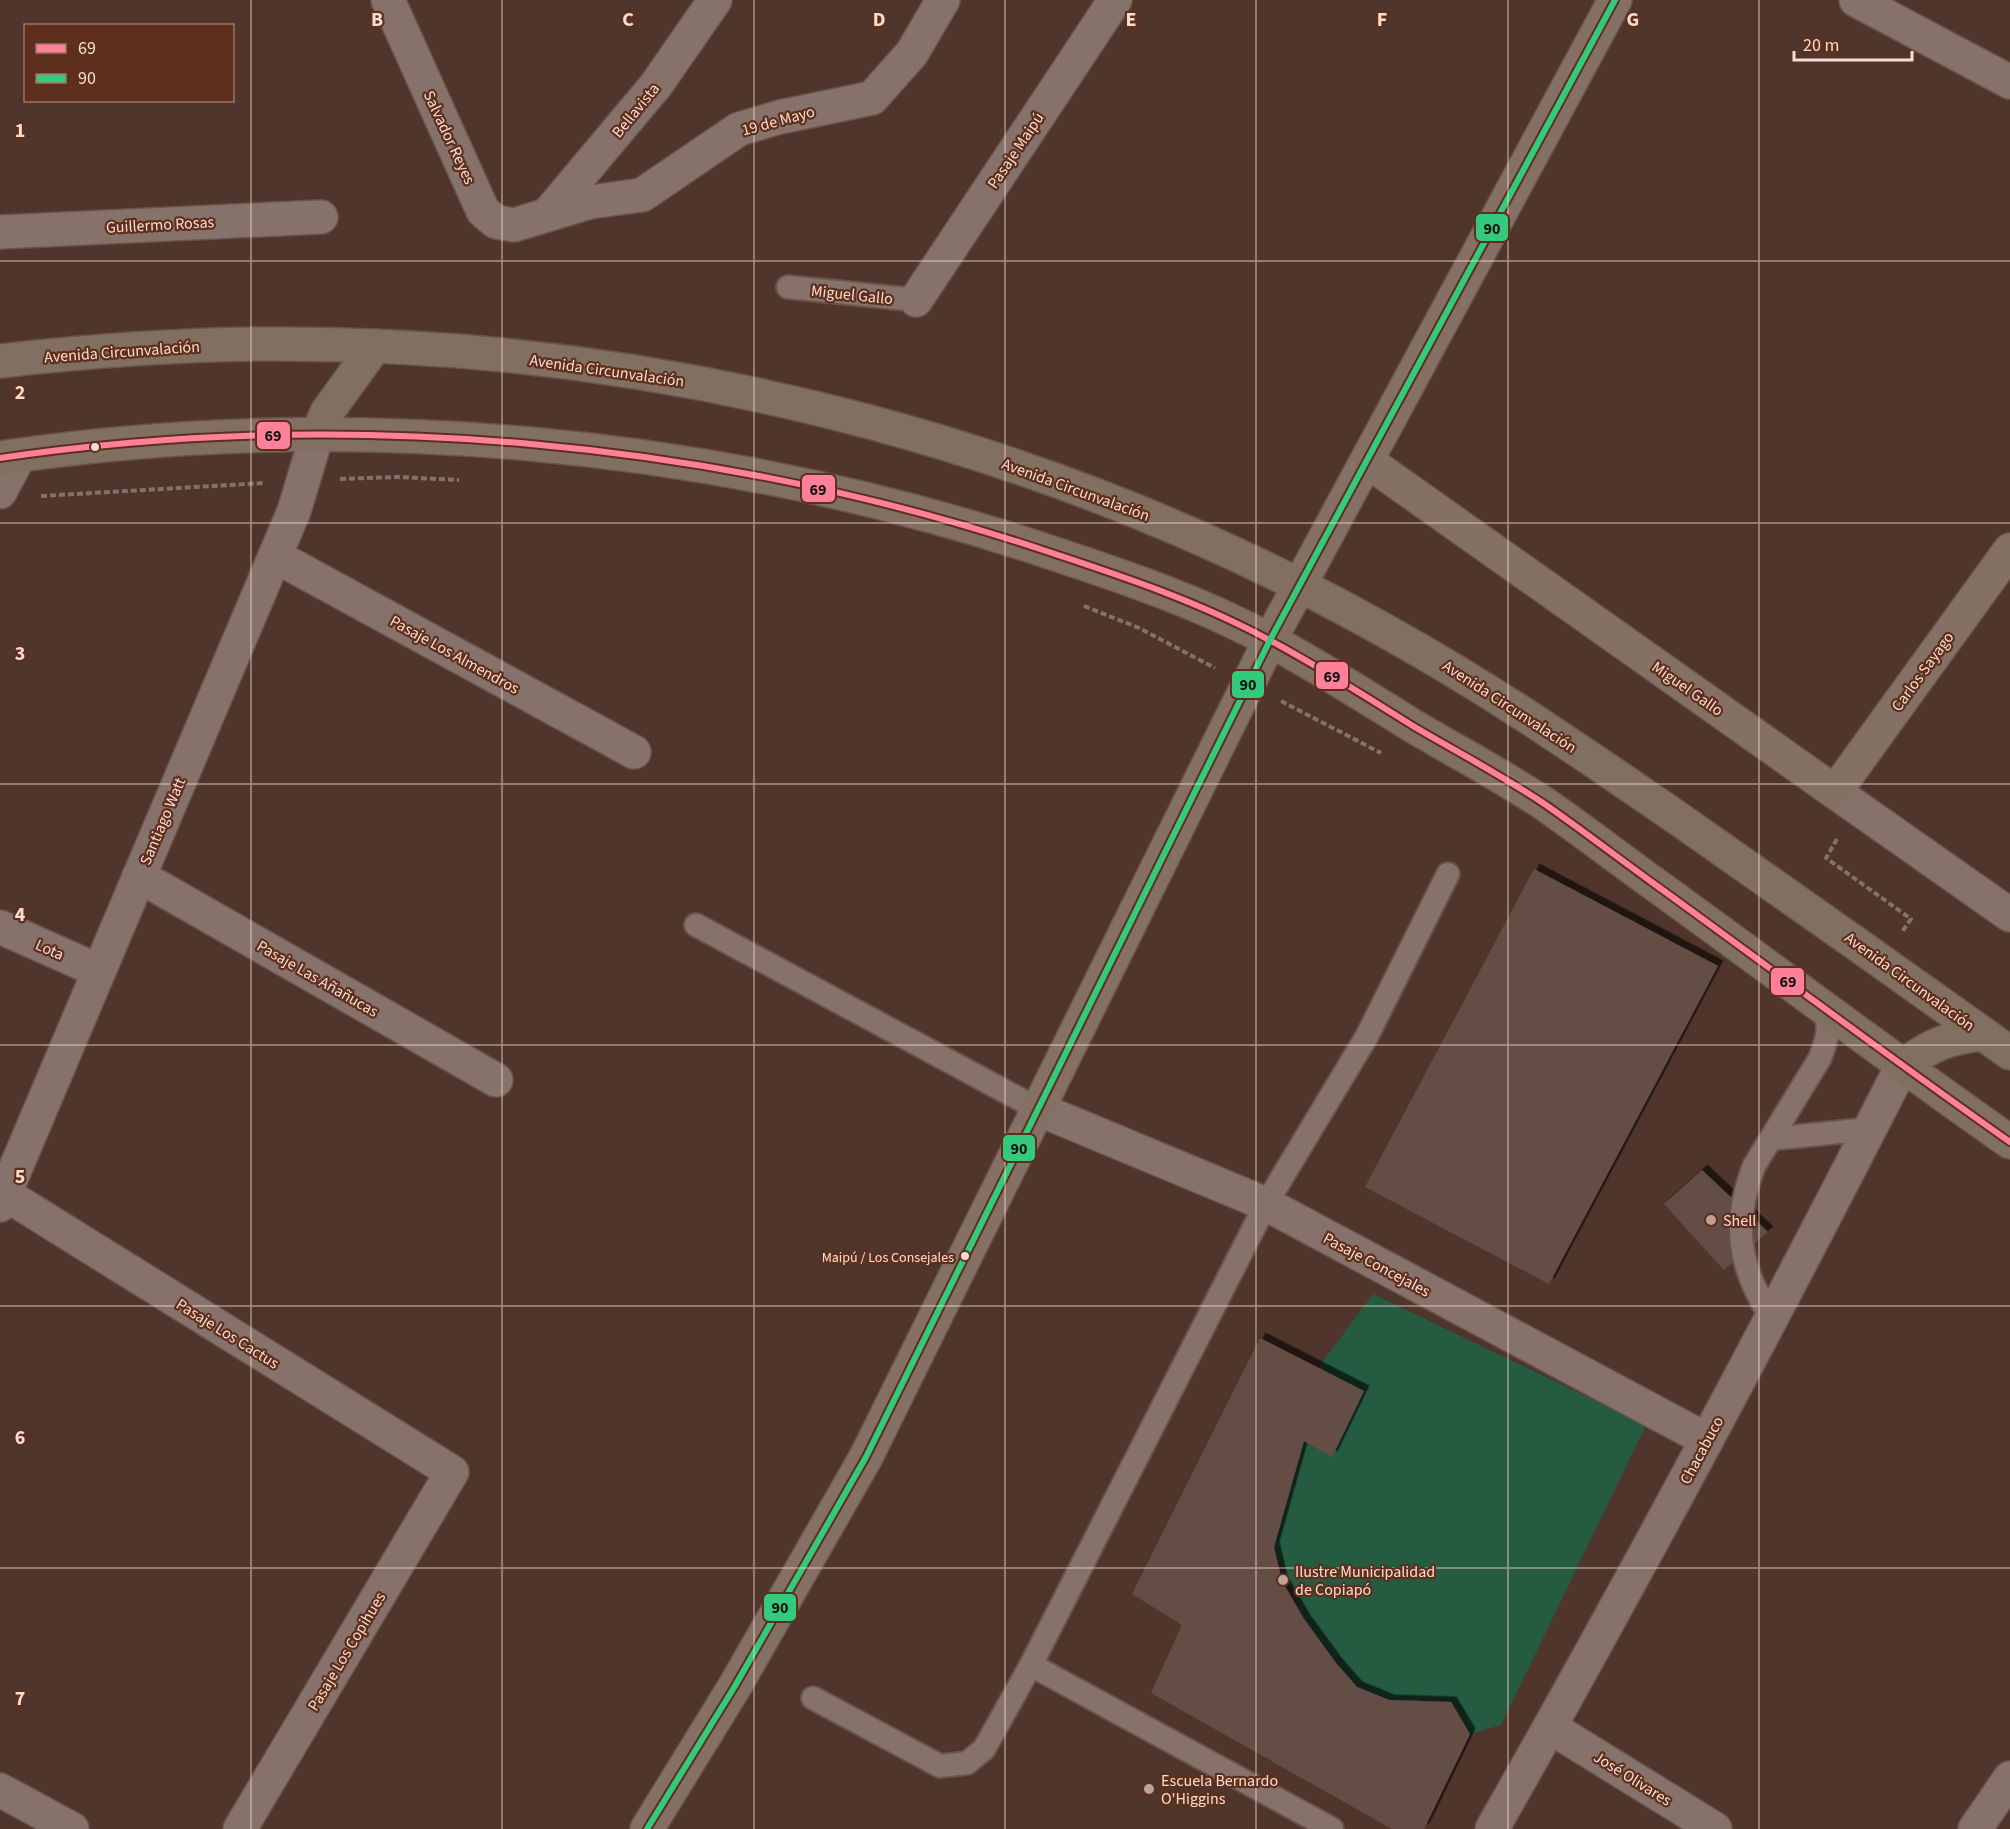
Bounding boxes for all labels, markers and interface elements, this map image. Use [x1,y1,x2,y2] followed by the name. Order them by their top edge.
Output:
[371,6,383,34] text: B
[622,6,634,34] text: C
[873,6,885,34] text: D
[1126,6,1136,34] text: E
[1377,6,1387,34] text: F
[1627,6,1639,34] text: G
[24,24,234,102] legend
[1794,24,1912,62] scale bar
[1803,33,1839,58] text: 20 m
[78,36,96,61] text: 69
[78,66,96,91] text: 90
[607,79,665,143] street label: Bellavista
[418,87,481,188] street label: Salvador Reyes
[739,101,817,141] street label: 19 de Mayo
[982,108,1049,193] street label: Pasaje Maipú
[15,117,25,145] text: 1
[105,211,215,239] street label: Guillermo Rosas
[1475,213,1509,242] line badge: 90
[1484,218,1500,240] text: 90
[810,280,894,310] street label: Miguel Gallo
[44,336,201,368] street label: Avenida Circunvalación
[528,349,686,393] street label: Avenida Circunvalación
[15,379,25,407] text: 2
[256,421,291,450] line badge: 69
[265,425,281,447] text: 69
[89,441,101,453] unlabelled marker
[999,453,1153,527] street label: Avenida Circunvalación
[801,474,836,503] line badge: 69
[810,479,826,501] text: 69
[386,610,523,700] street label: Pasaje Los Almendros
[1886,627,1959,716] street label: Carlos Sayago
[15,640,25,668] text: 3
[1438,655,1581,759] street label: Avenida Circunvalación
[1647,656,1727,721] street label: Miguel Gallo
[1315,661,1349,690] line badge: 69
[1324,666,1340,688] text: 69
[1231,670,1265,699] line badge: 90
[1240,674,1256,696] text: 90
[135,774,191,869] street label: Santiago Watt
[15,901,26,929] text: 4
[1840,927,1979,1037] street label: Avenida Circunvalación
[32,934,67,966] street label: Lota
[253,935,383,1023] street label: Pasaje Las Añañucas
[1770,967,1805,996] line badge: 69
[1780,971,1796,993] text: 69
[1002,1134,1036,1162] line badge: 90
[1011,1138,1027,1160] text: 90
[15,1163,25,1191] text: 5
[1723,1210,1756,1232] place label: Shell
[1704,1213,1718,1227] marker: Shell
[1319,1227,1434,1303] street label: Pasaje Concejales
[822,1248,954,1268] place label: Maipú / Los Consejales
[959,1250,971,1262] marker: Maipú / Los Consejales
[172,1293,283,1374] street label: Pasaje Los Cactus
[1675,1413,1729,1488] street label: Chacabuco
[15,1424,25,1452] text: 6
[1295,1561,1435,1601] place label: Ilustre Municipalidad de Copiapó
[1276,1573,1290,1587] marker: Ilustre Municipalidad de Copiapó
[303,1588,391,1715] street label: Pasaje Los Copihues
[763,1593,797,1622] line badge: 90
[772,1597,788,1619] text: 90
[15,1685,25,1713] text: 7
[1589,1746,1676,1812] street label: José Olivares
[1161,1770,1278,1810] place label: Escuela Bernardo O'Higgins
[1142,1782,1156,1796] marker: Escuela Bernardo O'Higgins

